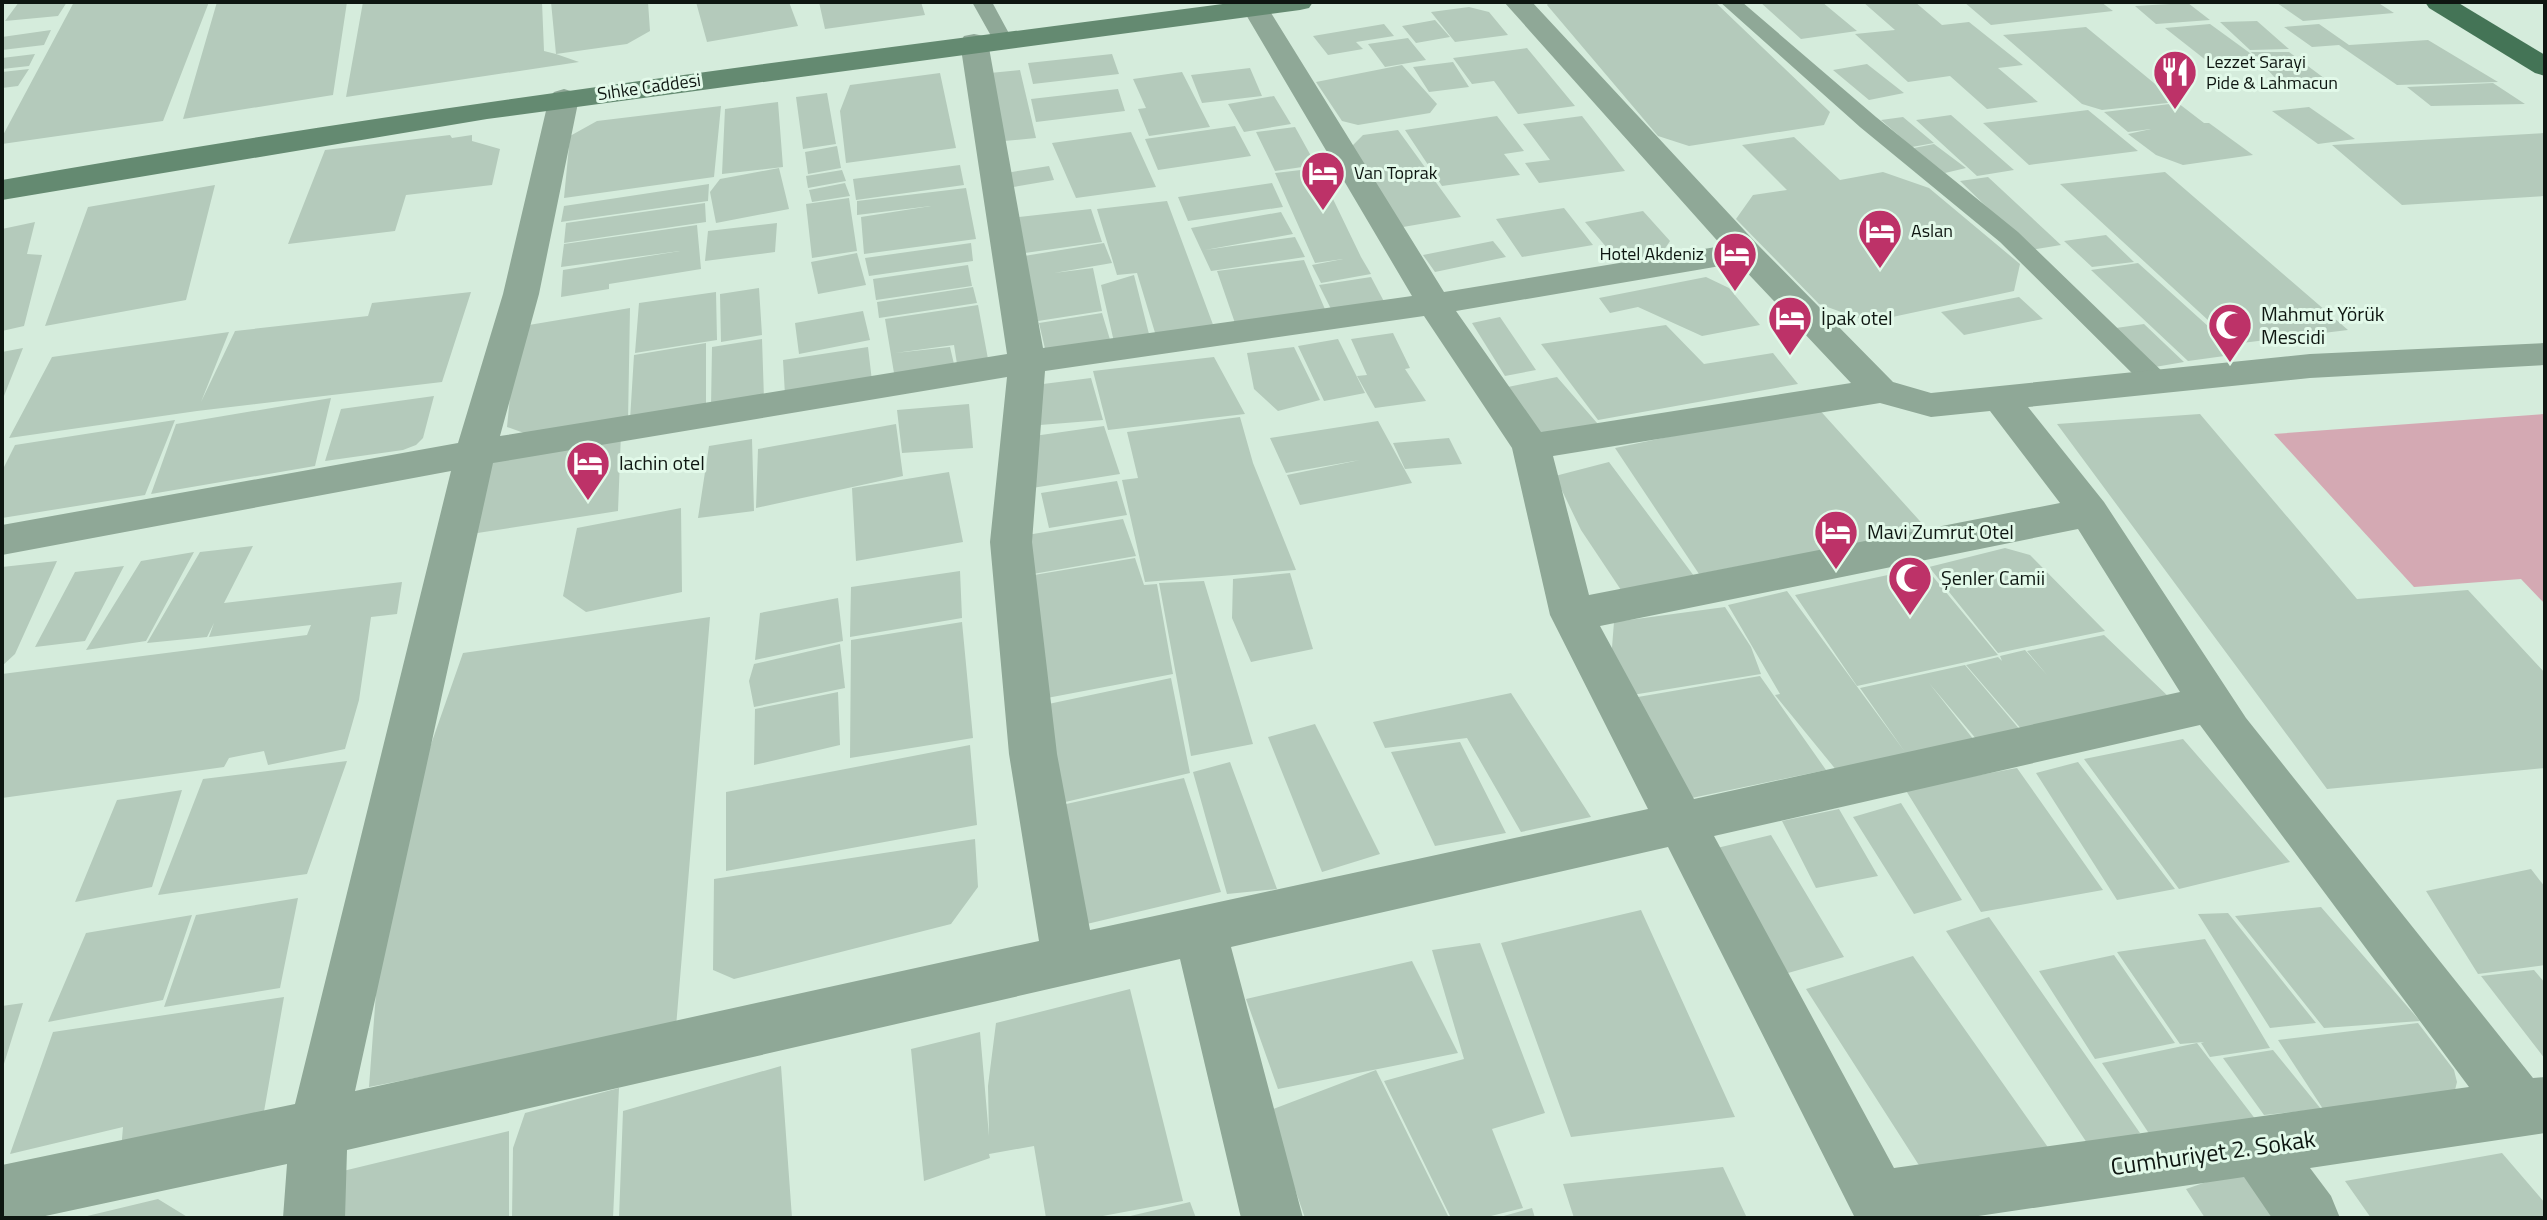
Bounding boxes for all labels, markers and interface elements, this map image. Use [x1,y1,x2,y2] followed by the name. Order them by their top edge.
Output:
[2151,48,2199,111] restaurant icon: Lezzet Sarayi Pide & Lahmacun
[2206,48,2338,96] place label: Lezzet Sarayi Pide & Lahmacun
[596,66,702,107] street label: Sıhke Caddesi
[1299,149,1347,212] hotel icon: Van Toprak
[1354,159,1438,186] place label: Van Toprak
[1856,207,1904,270] hotel icon: Aslan
[1911,217,1953,244] place label: Aslan
[1711,230,1759,293] hotel icon: Hotel Akdeniz
[1599,240,1704,267] place label: Hotel Akdeniz
[1766,294,1814,357] hotel icon: İpak otel
[2261,298,2385,352] place label: Mahmut Yörük Mescidi
[2206,301,2254,364] mosque icon: Mahmut Yörük Mescidi
[1821,302,1893,333] place label: İpak otel
[564,439,612,502] hotel icon: lachin otel
[619,447,705,478] place label: lachin otel
[1812,508,1860,571] hotel icon: Mavi Zumrut Otel
[1867,516,2014,547] place label: Mavi Zumrut Otel
[1886,554,1934,617] mosque icon: Şenler Camii
[1941,562,2045,593] place label: Şenler Camii
[2108,1120,2318,1184] street label: Cumhuriyet 2. Sokak

